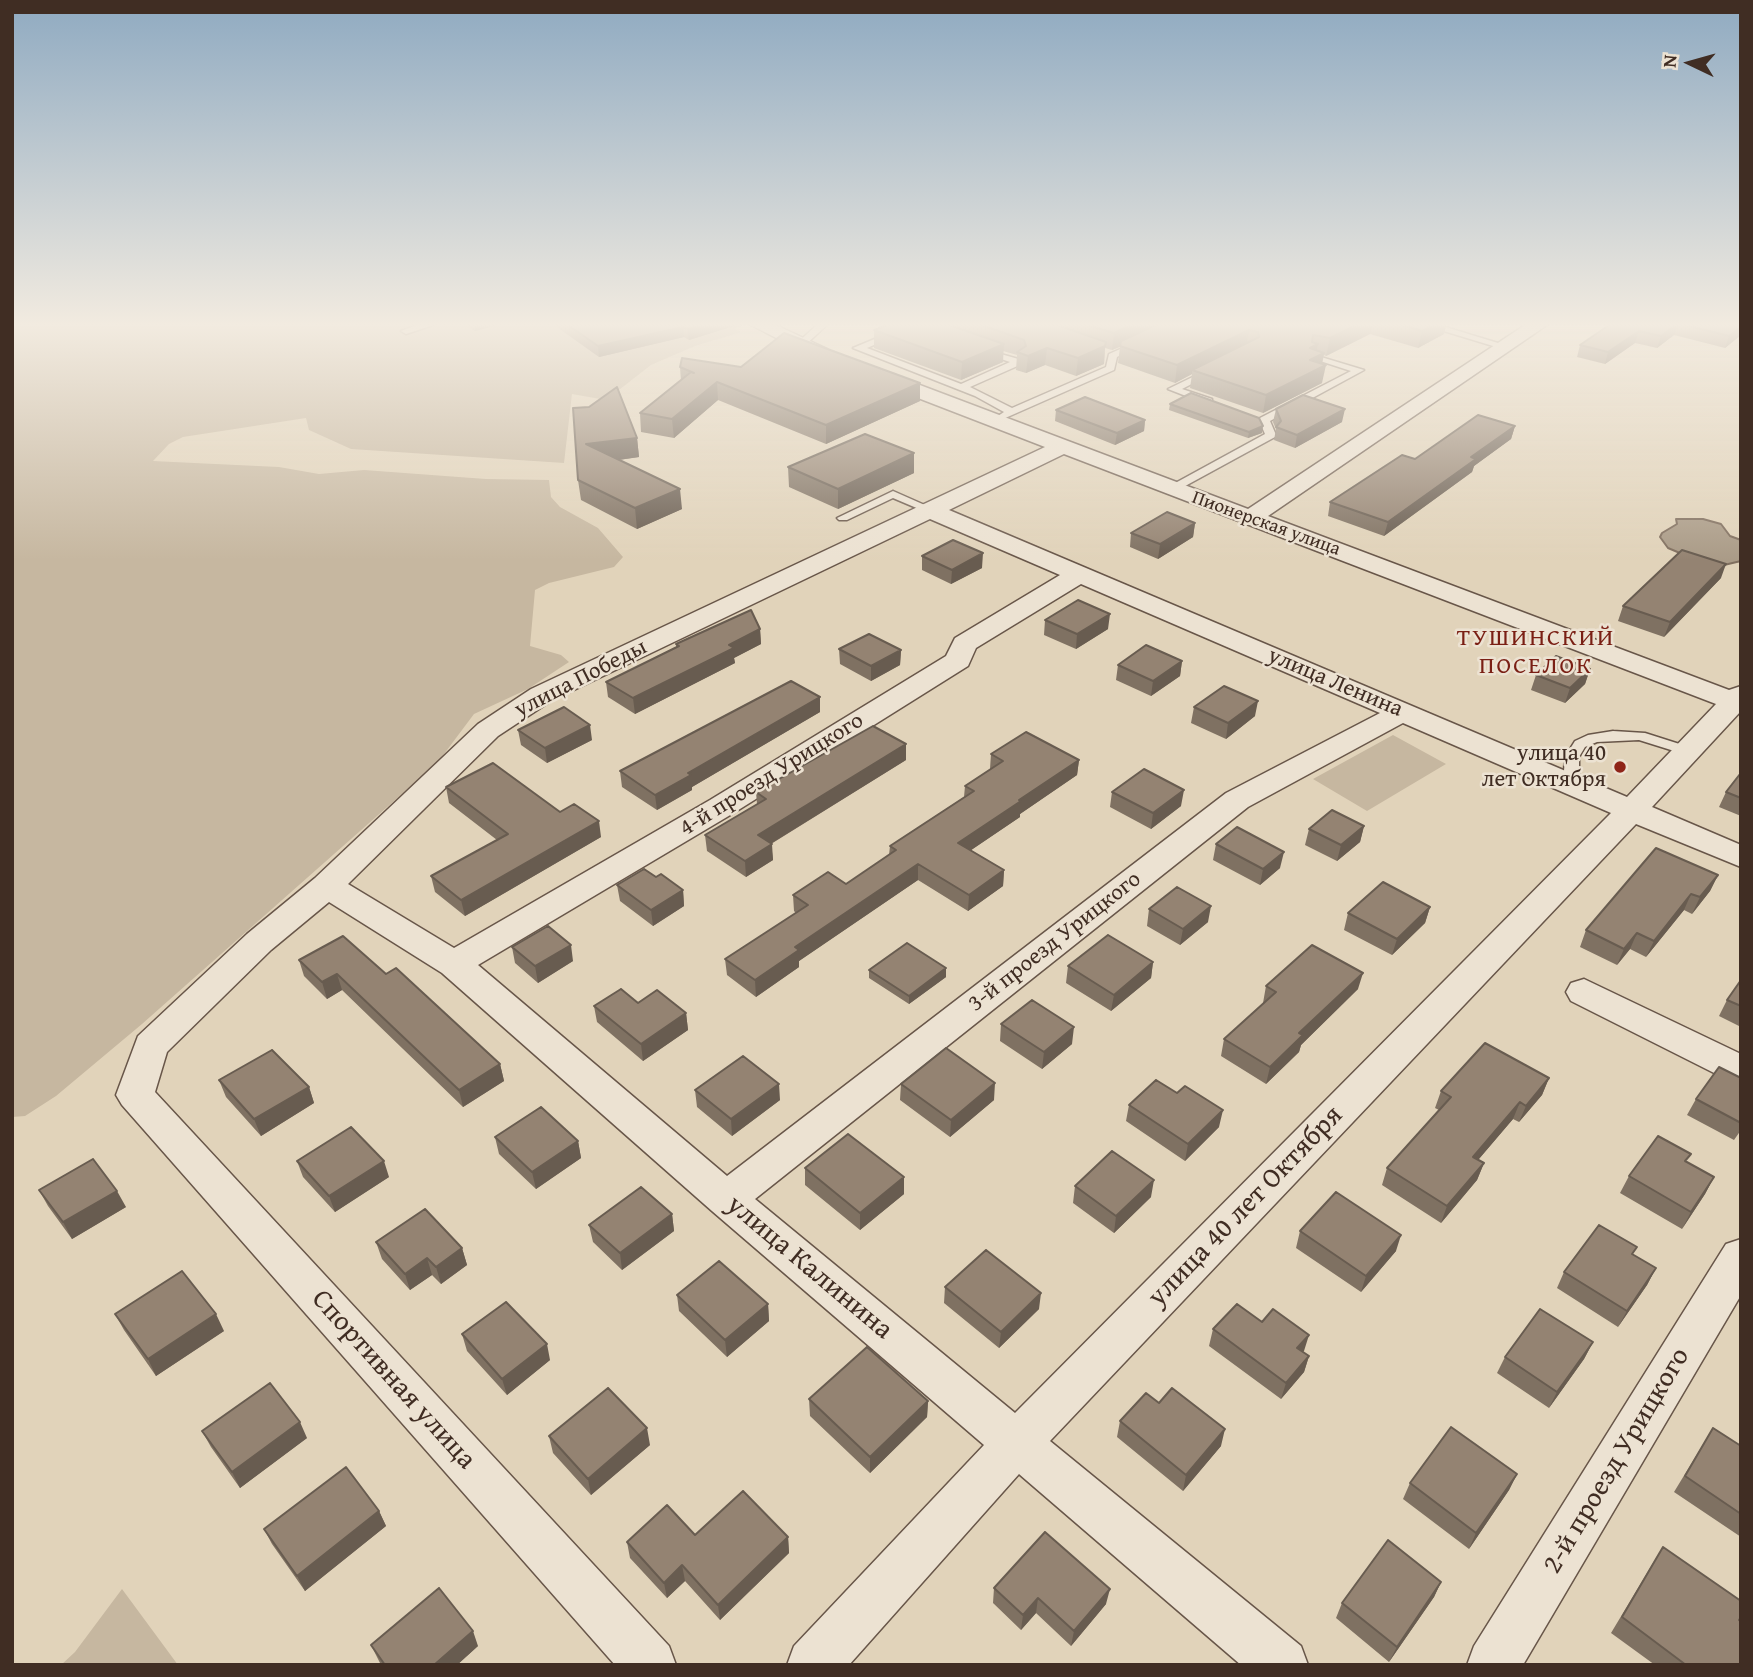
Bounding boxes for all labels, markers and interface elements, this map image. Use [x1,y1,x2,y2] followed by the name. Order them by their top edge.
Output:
[1655,28,1725,98] north arrow
[1655,54,1684,69] text: N
[1189,487,1343,561] street label: Пионерская улица
[1458,625,1614,681] district label: ТУШИНСКИЙ ПОСЕЛОК
[510,634,652,724] street label: улица Победы
[1263,642,1407,724] street label: улица Ленина
[675,707,869,843] street label: 4-й проезд Урицкого
[1482,740,1606,794] place label: улица 40 лет Октября
[1612,759,1628,775] marker: улица 40 лет Октября
[963,866,1147,1018] street label: 3-й проезд Урицкого
[1141,1100,1351,1314] street label: улица 40 лет Октября
[719,1189,899,1347] street label: улица Калинина
[304,1283,482,1477] street label: Спортивная улица
[1536,1342,1698,1580] street label: 2-й проезд Урицкого

